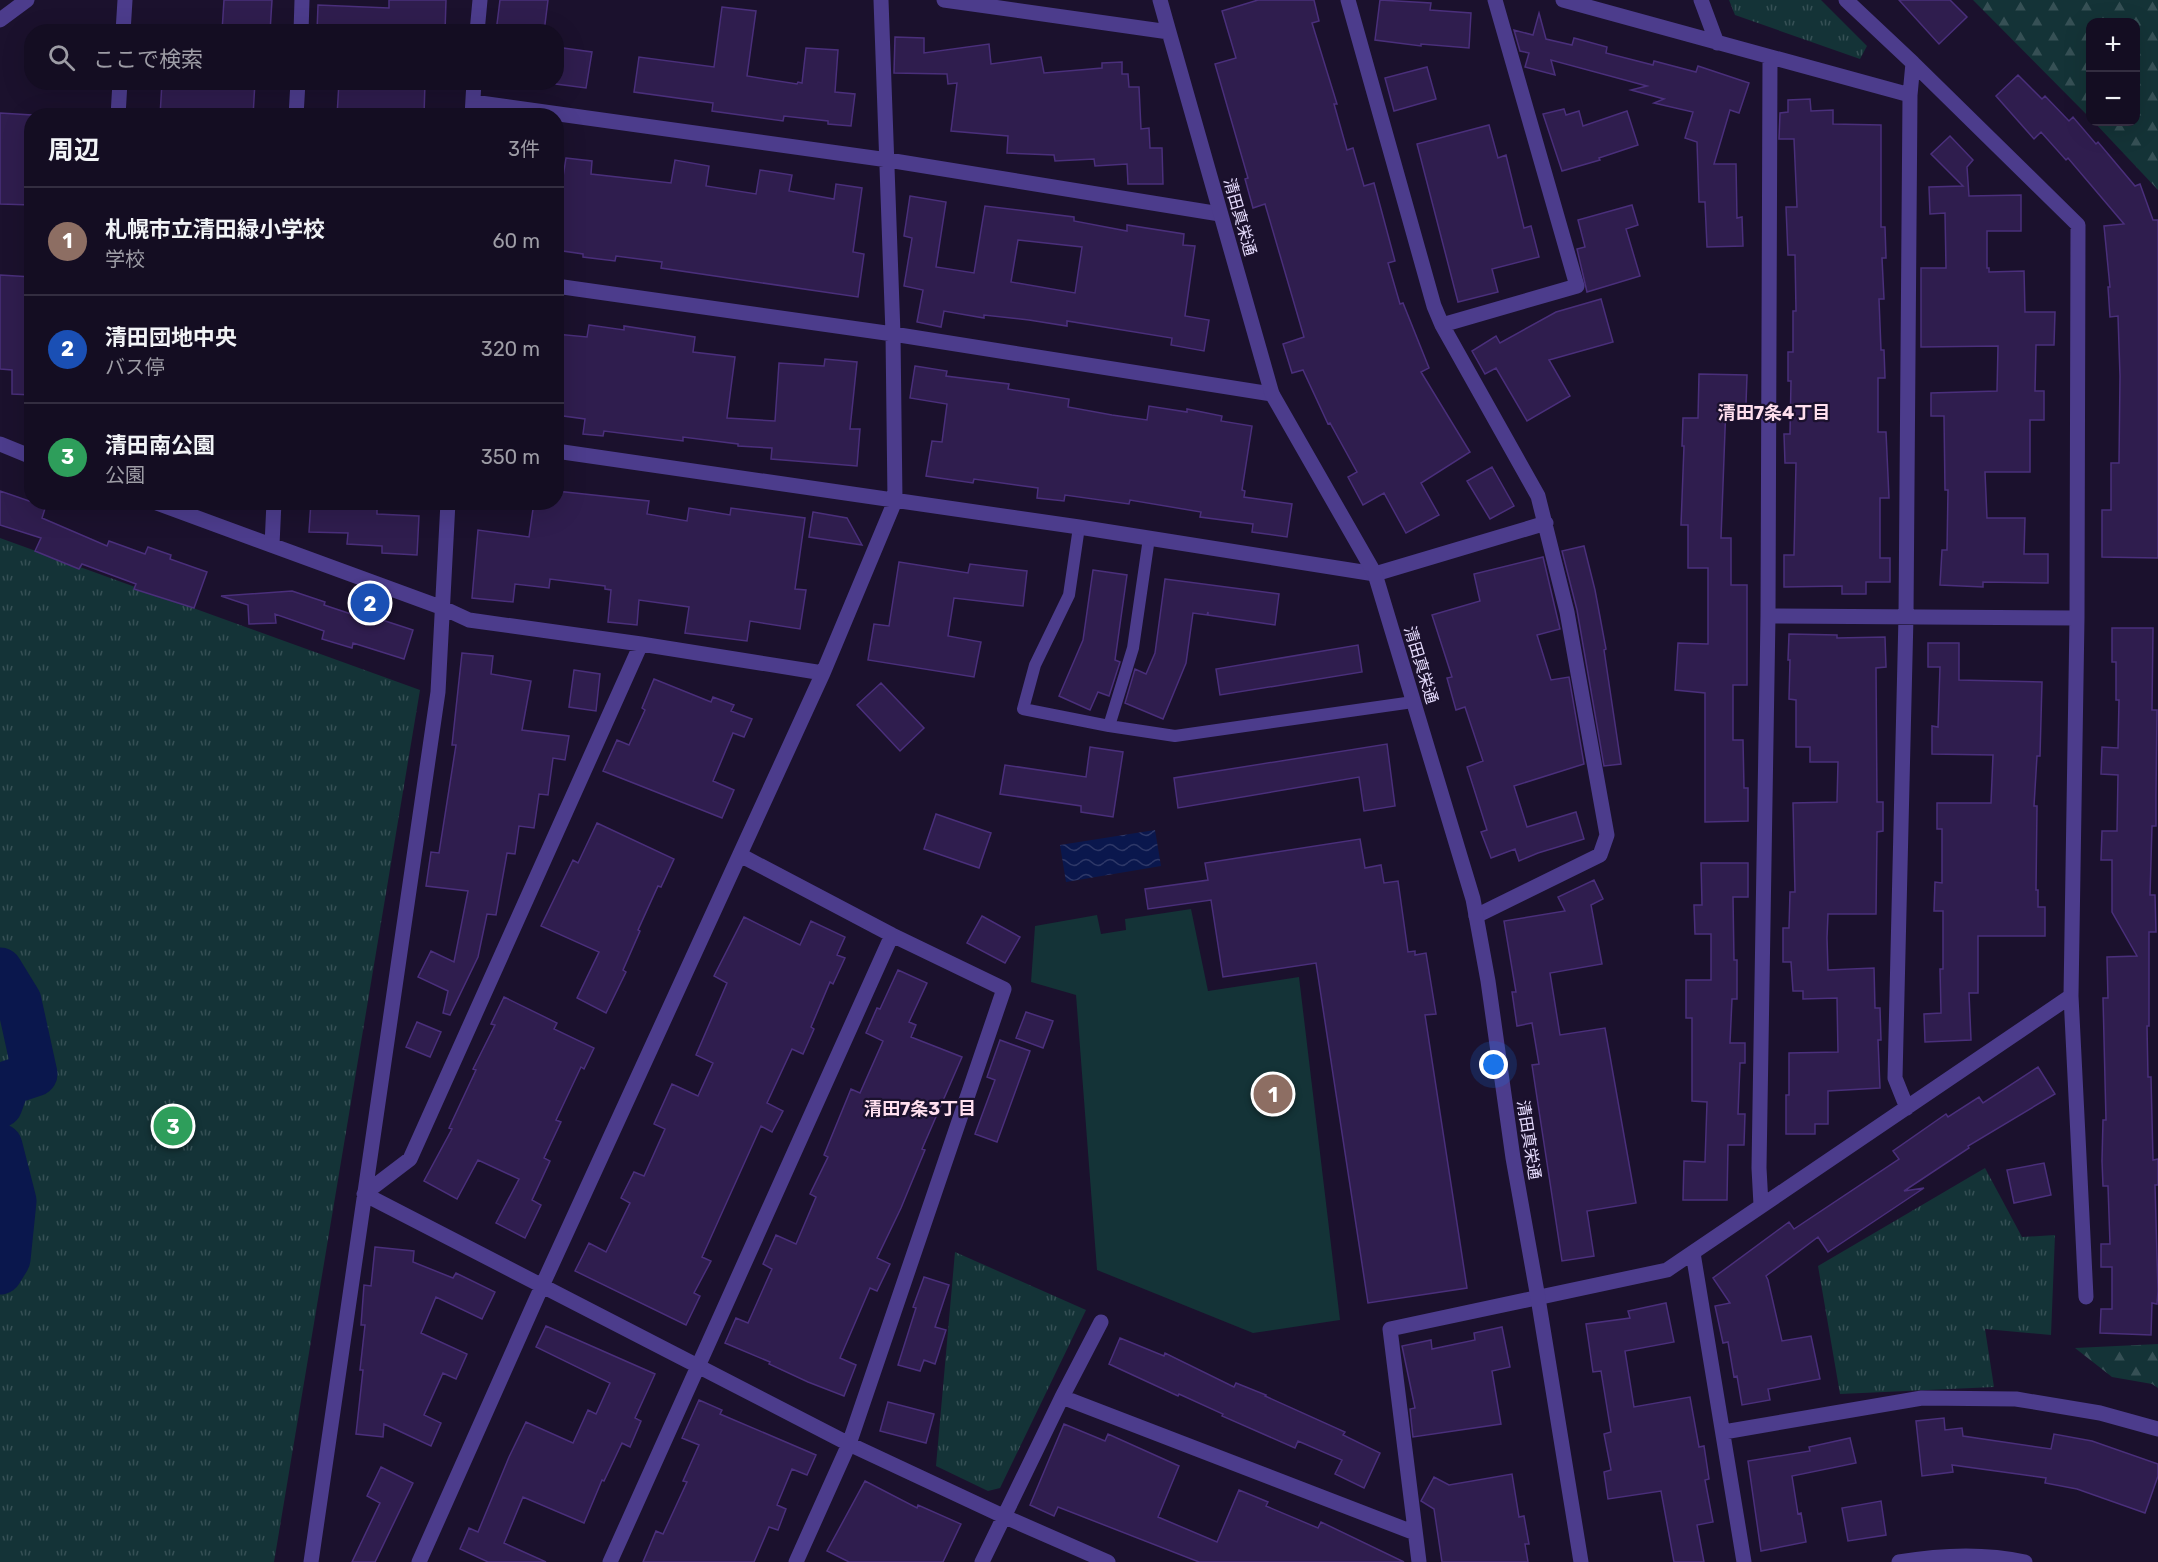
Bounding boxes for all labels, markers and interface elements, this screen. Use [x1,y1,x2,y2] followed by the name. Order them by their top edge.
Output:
[2086,18,2140,126] map controls
[2086,18,2140,72] button: +
[24,24,564,90] search box
[45,41,78,74] icon: search
[93,46,203,73] text: ここで検索
[2086,72,2140,126] button: −
[48,135,100,166] text: 周辺
[508,137,540,161] text: 3件
[1220,176,1260,258] street label: 清田真栄通
[105,216,325,243] text: 札幌市立清田緑小学校
[63,229,72,253] text: 1
[493,229,540,253] text: 60 m
[105,247,145,271] text: 学校
[105,324,237,351] text: 清田団地中央
[61,337,74,361] text: 2
[481,337,540,361] text: 320 m
[105,355,165,379] text: バス停
[1718,402,1830,424] district label: 清田7条4丁目
[105,432,215,459] text: 清田南公園
[61,445,74,469] text: 3
[481,445,540,469] text: 350 m
[105,463,145,487] text: 公園
[350,580,389,626] pin: 2
[1400,624,1442,706] street label: 清田真栄通
[1479,1050,1508,1079] your location
[1254,1072,1292,1116] pin: 1
[864,1098,976,1120] district label: 清田7条3丁目
[1513,1099,1545,1181] street label: 清田真栄通
[154,1104,192,1148] pin: 3

